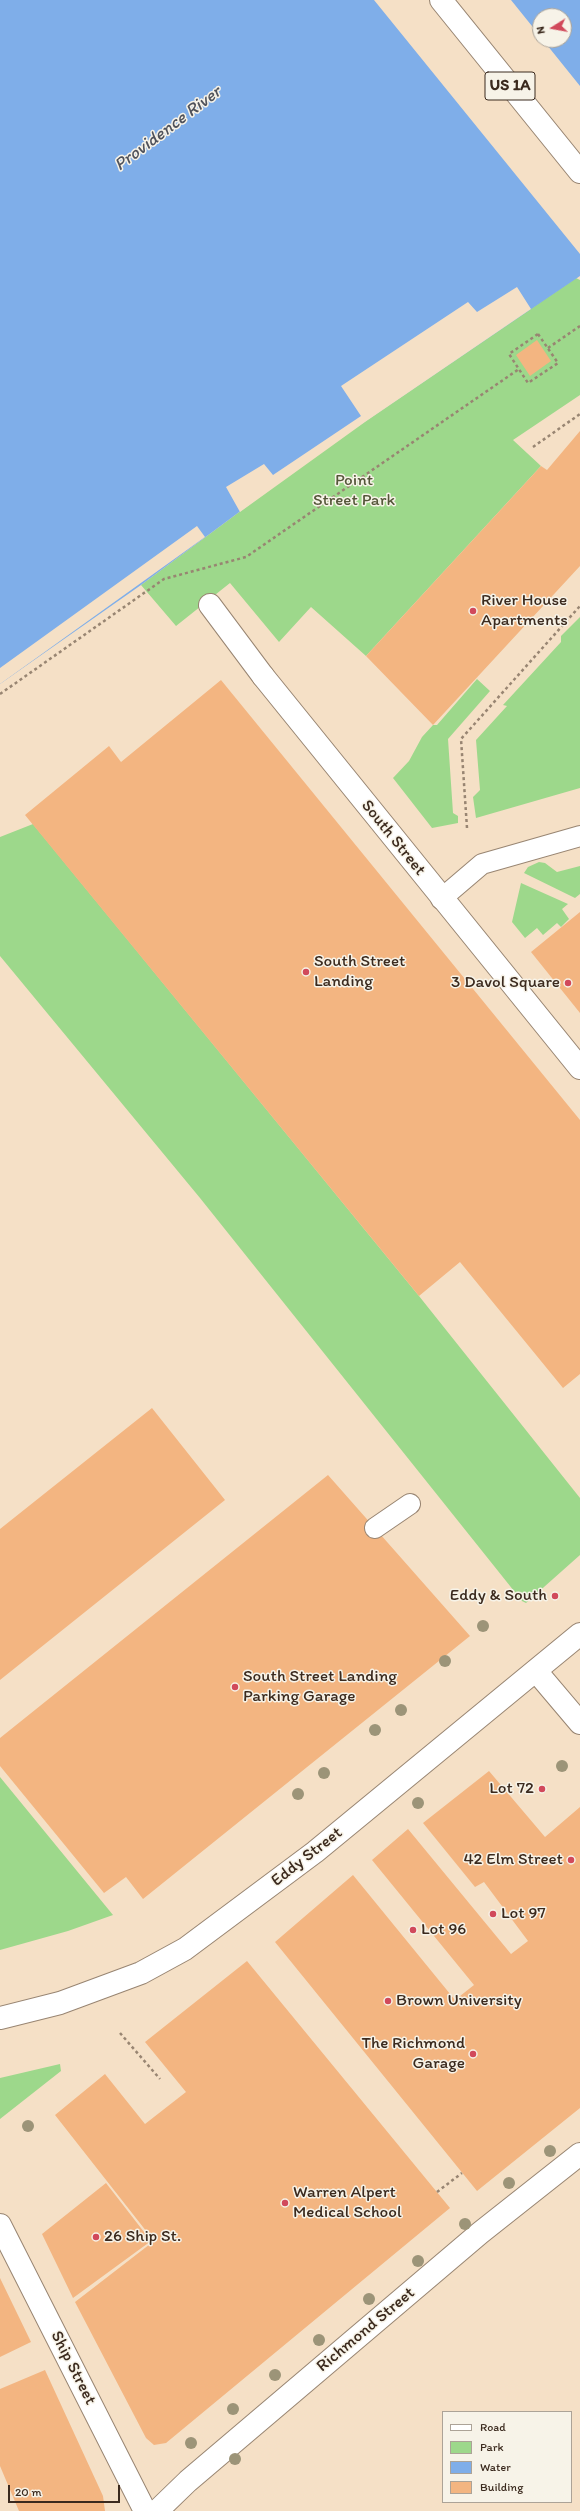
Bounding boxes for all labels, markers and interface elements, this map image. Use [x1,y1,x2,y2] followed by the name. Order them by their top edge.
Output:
[532,8,572,48] north arrow
[534,25,548,35] text: N
[485,72,535,100] road number: US 1A
[110,82,226,176] water label: Providence River
[313,471,395,511] park label: Point Street Park
[481,591,568,631] place label: River House Apartments
[468,606,478,616] marker: River House Apartments
[356,796,430,880] street label: South Street
[314,952,405,992] place label: South Street Landing
[301,967,311,977] marker: South Street Landing
[451,973,560,993] place label: 3 Davol Square
[563,978,573,988] marker: 3 Davol Square
[450,1586,547,1606] place label: Eddy & South
[550,1591,560,1601] marker: Eddy & South
[243,1667,397,1707] place label: South Street Landing Parking Garage
[230,1682,240,1692] marker: South Street Landing Parking Garage
[489,1779,534,1799] place label: Lot 72
[537,1784,547,1794] marker: Lot 72
[267,1823,347,1891] street label: Eddy Street
[463,1850,563,1870] place label: 42 Elm Street
[566,1855,576,1865] marker: 42 Elm Street
[501,1904,546,1924] place label: Lot 97
[488,1909,498,1919] marker: Lot 97
[421,1920,466,1940] place label: Lot 96
[408,1925,418,1935] marker: Lot 96
[396,1991,522,2011] place label: Brown University
[383,1996,393,2006] marker: Brown University
[361,2034,465,2074] place label: The Richmond Garage
[468,2049,478,2059] marker: The Richmond Garage
[293,2183,402,2223] place label: Warren Alpert Medical School
[280,2198,290,2208] marker: Warren Alpert Medical School
[104,2227,181,2247] place label: 26 Ship St.
[91,2232,101,2242] marker: 26 Ship St.
[313,2283,419,2377] street label: Richmond Street
[46,2328,100,2408] street label: Ship Street
[442,2411,572,2503] legend
[480,2420,506,2434] text: Road
[480,2440,504,2454] text: Park
[480,2460,511,2474] text: Water
[10,2477,122,2503] scale bar
[480,2480,523,2494] text: Building
[15,2485,42,2499] text: 20 m

